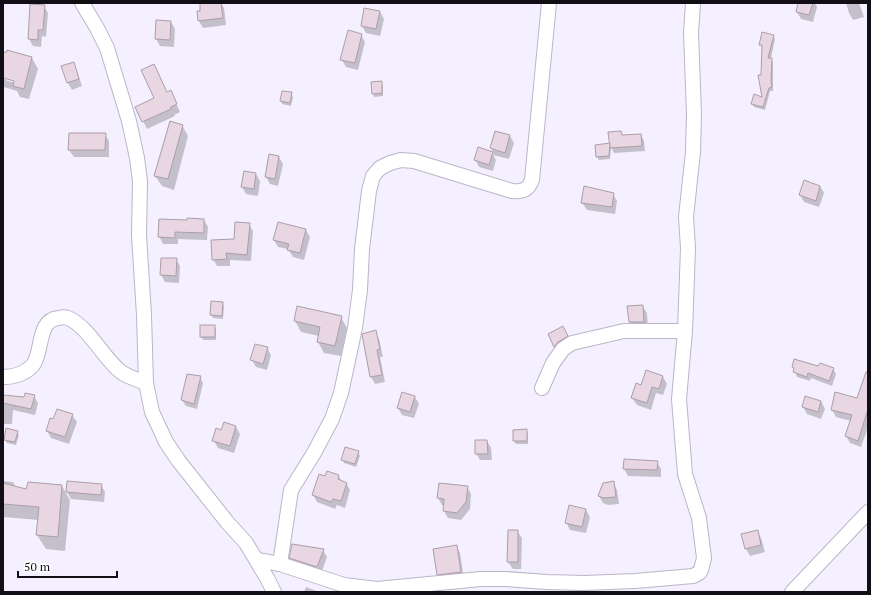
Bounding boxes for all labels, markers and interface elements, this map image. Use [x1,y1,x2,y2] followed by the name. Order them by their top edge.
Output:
[18,553,117,579] scale bar
[24,559,51,574] text: 50 m

